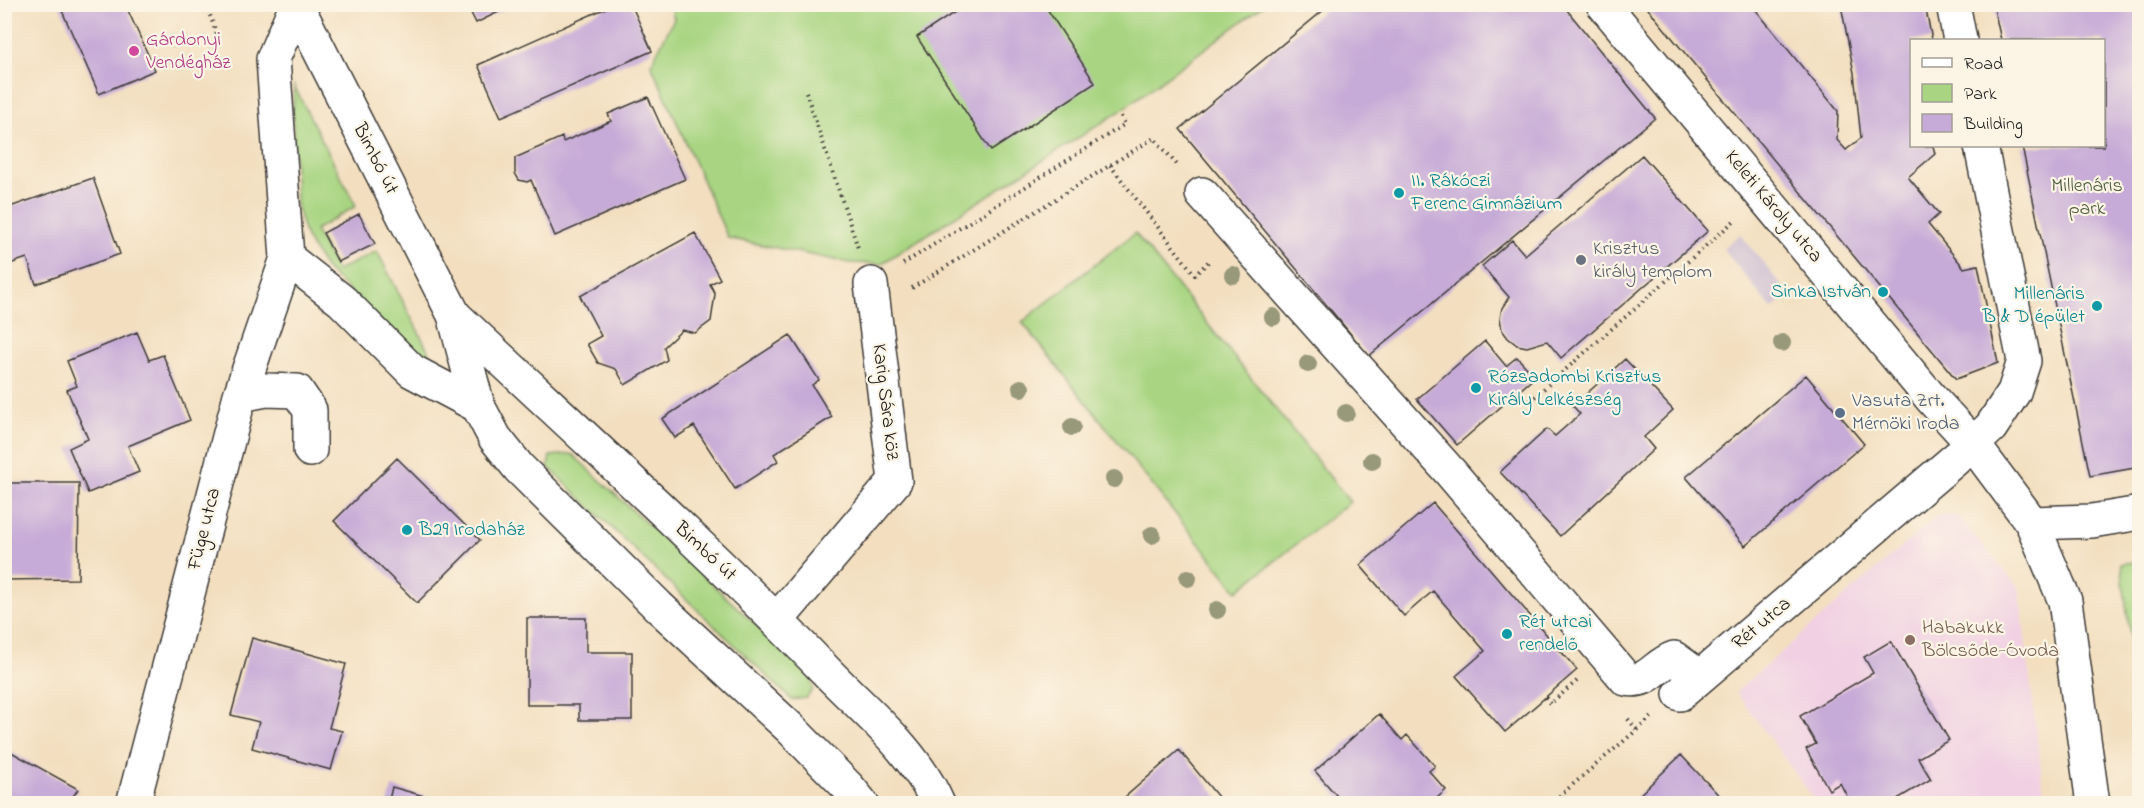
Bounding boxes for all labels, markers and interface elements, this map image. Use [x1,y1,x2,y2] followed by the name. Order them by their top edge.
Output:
[145,26,231,79] place label: Gárdonyi Vendégház
[1910,39,2105,147] legend
[127,44,141,58] marker: Gárdonyi Vendégház
[1964,52,2003,78] text: Road
[1964,82,1997,108] text: Park
[1963,112,2023,139] text: Building
[344,117,405,200] street label: Bimbó út
[1717,144,1829,270] street label: Keleti Károly utca
[1410,167,1562,219] place label: II. Rákóczi Ferenc Gimnázium
[2051,172,2123,224] park label: Millenáris park
[1392,186,1406,200] marker: II. Rákóczi Ferenc Gimnázium
[1593,235,1712,287] place label: Krisztus király templom
[1574,253,1588,267] marker: Krisztus király templom
[1771,278,1871,307] place label: Sinka István
[1981,280,2085,332] place label: Millenáris B & D épület
[1876,285,1890,299] marker: Sinka István
[2090,299,2104,313] marker: Millenáris B & D épület
[862,342,907,462] street label: Karig Sára köz
[1488,363,1661,416] place label: Rózsadombi Krisztus Király Lelkészség
[1469,381,1483,395] marker: Rózsadombi Krisztus Király Lelkészség
[1851,387,1960,439] place label: Vasuta Zrt. Mérnöki Iroda
[1833,406,1847,420] marker: Vasuta Zrt. Mérnöki Iroda
[181,485,230,574] street label: Füge utca
[666,515,743,589] street label: Bimbó út
[418,516,525,545] place label: B29 Irodaház
[400,523,414,537] marker: B29 Irodaház
[1726,591,1798,657] street label: Rét utca
[1519,608,1592,660] place label: Rét utcai rendelő
[1921,614,2059,666] place label: Habakukk Bölcsőde-Óvoda
[1500,627,1514,641] marker: Rét utcai rendelő
[1903,633,1917,647] marker: Habakukk Bölcsőde-Óvoda

